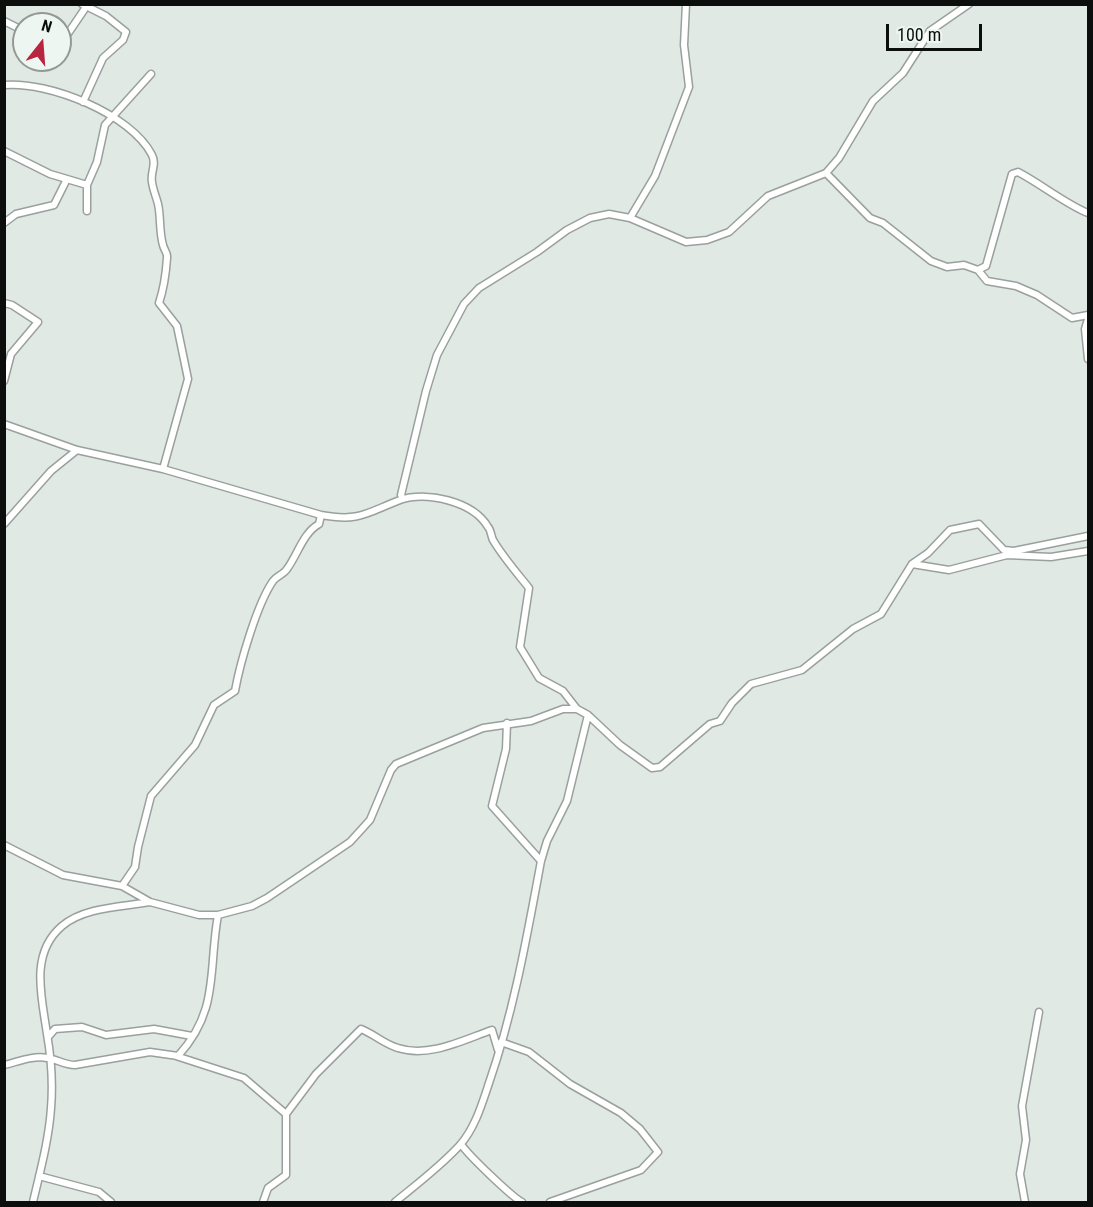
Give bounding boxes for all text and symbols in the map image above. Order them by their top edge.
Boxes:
north arrow [12,12,72,72]
scale bar [889,12,985,50]
text: N [39,16,54,37]
text: 100 m [897,24,941,45]

